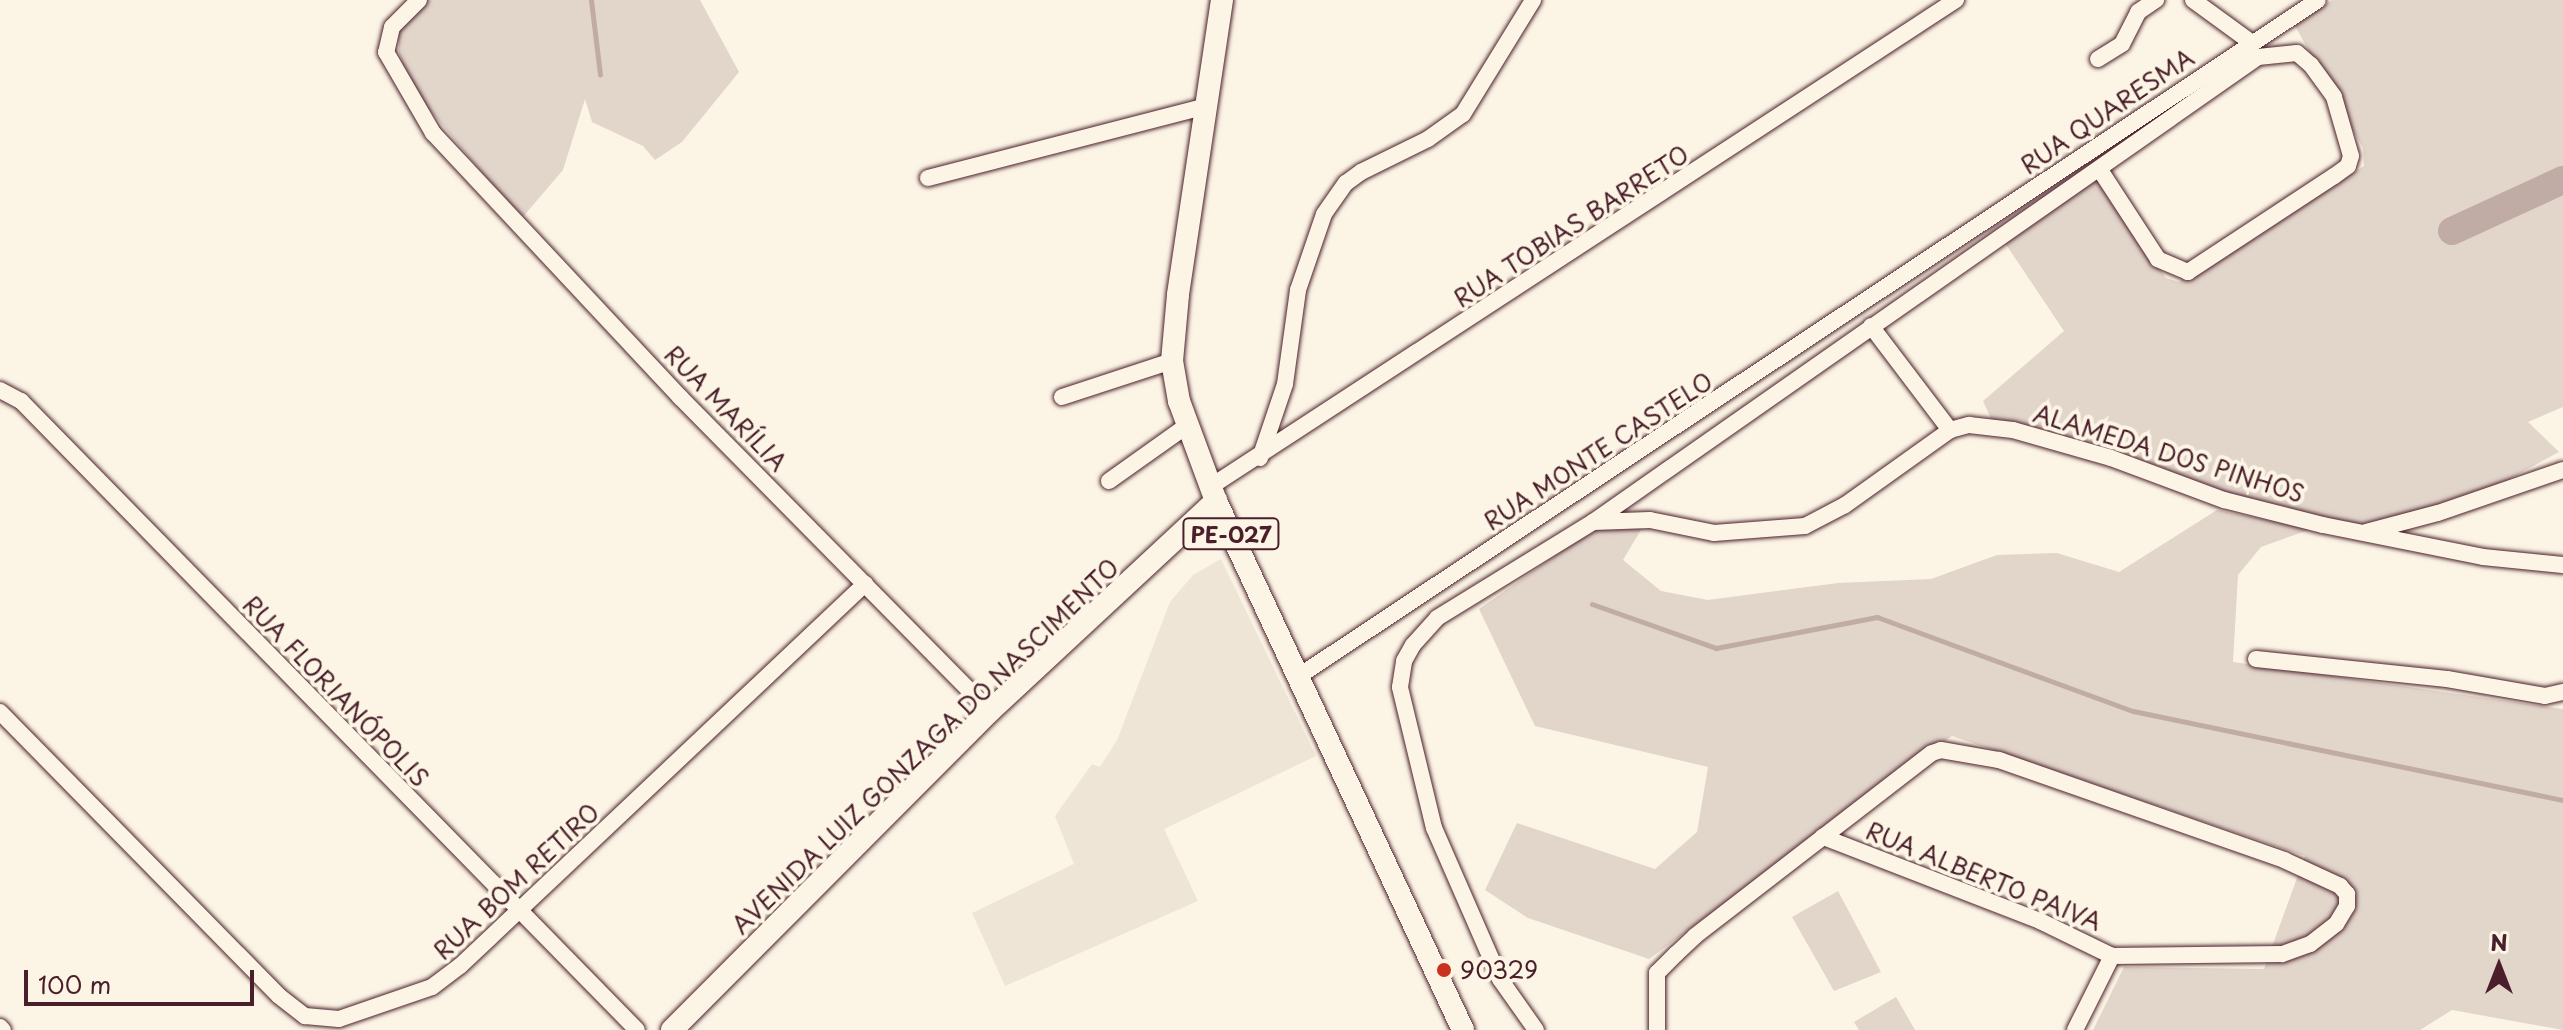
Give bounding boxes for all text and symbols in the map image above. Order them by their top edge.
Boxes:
street label: RUA QUARESMA [2015,42,2199,180]
street label: RUA TOBIAS BARRETO [1447,138,1695,314]
street label: RUA MARÍLIA [658,338,794,478]
street label: RUA MONTE CASTELO [1476,365,1720,537]
street label: ALAMEDA DOS PINHOS [2027,397,2311,509]
road number: PE-027 [1181,516,1281,552]
street label: AVENIDA LUIZ GONZAGA DO NASCIMENTO [723,550,1127,942]
street label: RUA FLORIANÓPOLIS [237,589,435,793]
street label: RUA BOM RETIRO [427,797,605,965]
street label: RUA ALBERTO PAIVA [1860,815,2108,937]
text: N [2490,925,2508,958]
north arrow [2459,926,2539,1006]
scale bar [28,954,258,1004]
place label: 90329 [1460,956,1538,984]
marker: 90329 [1435,961,1453,979]
text: 100 m [38,966,111,1002]

